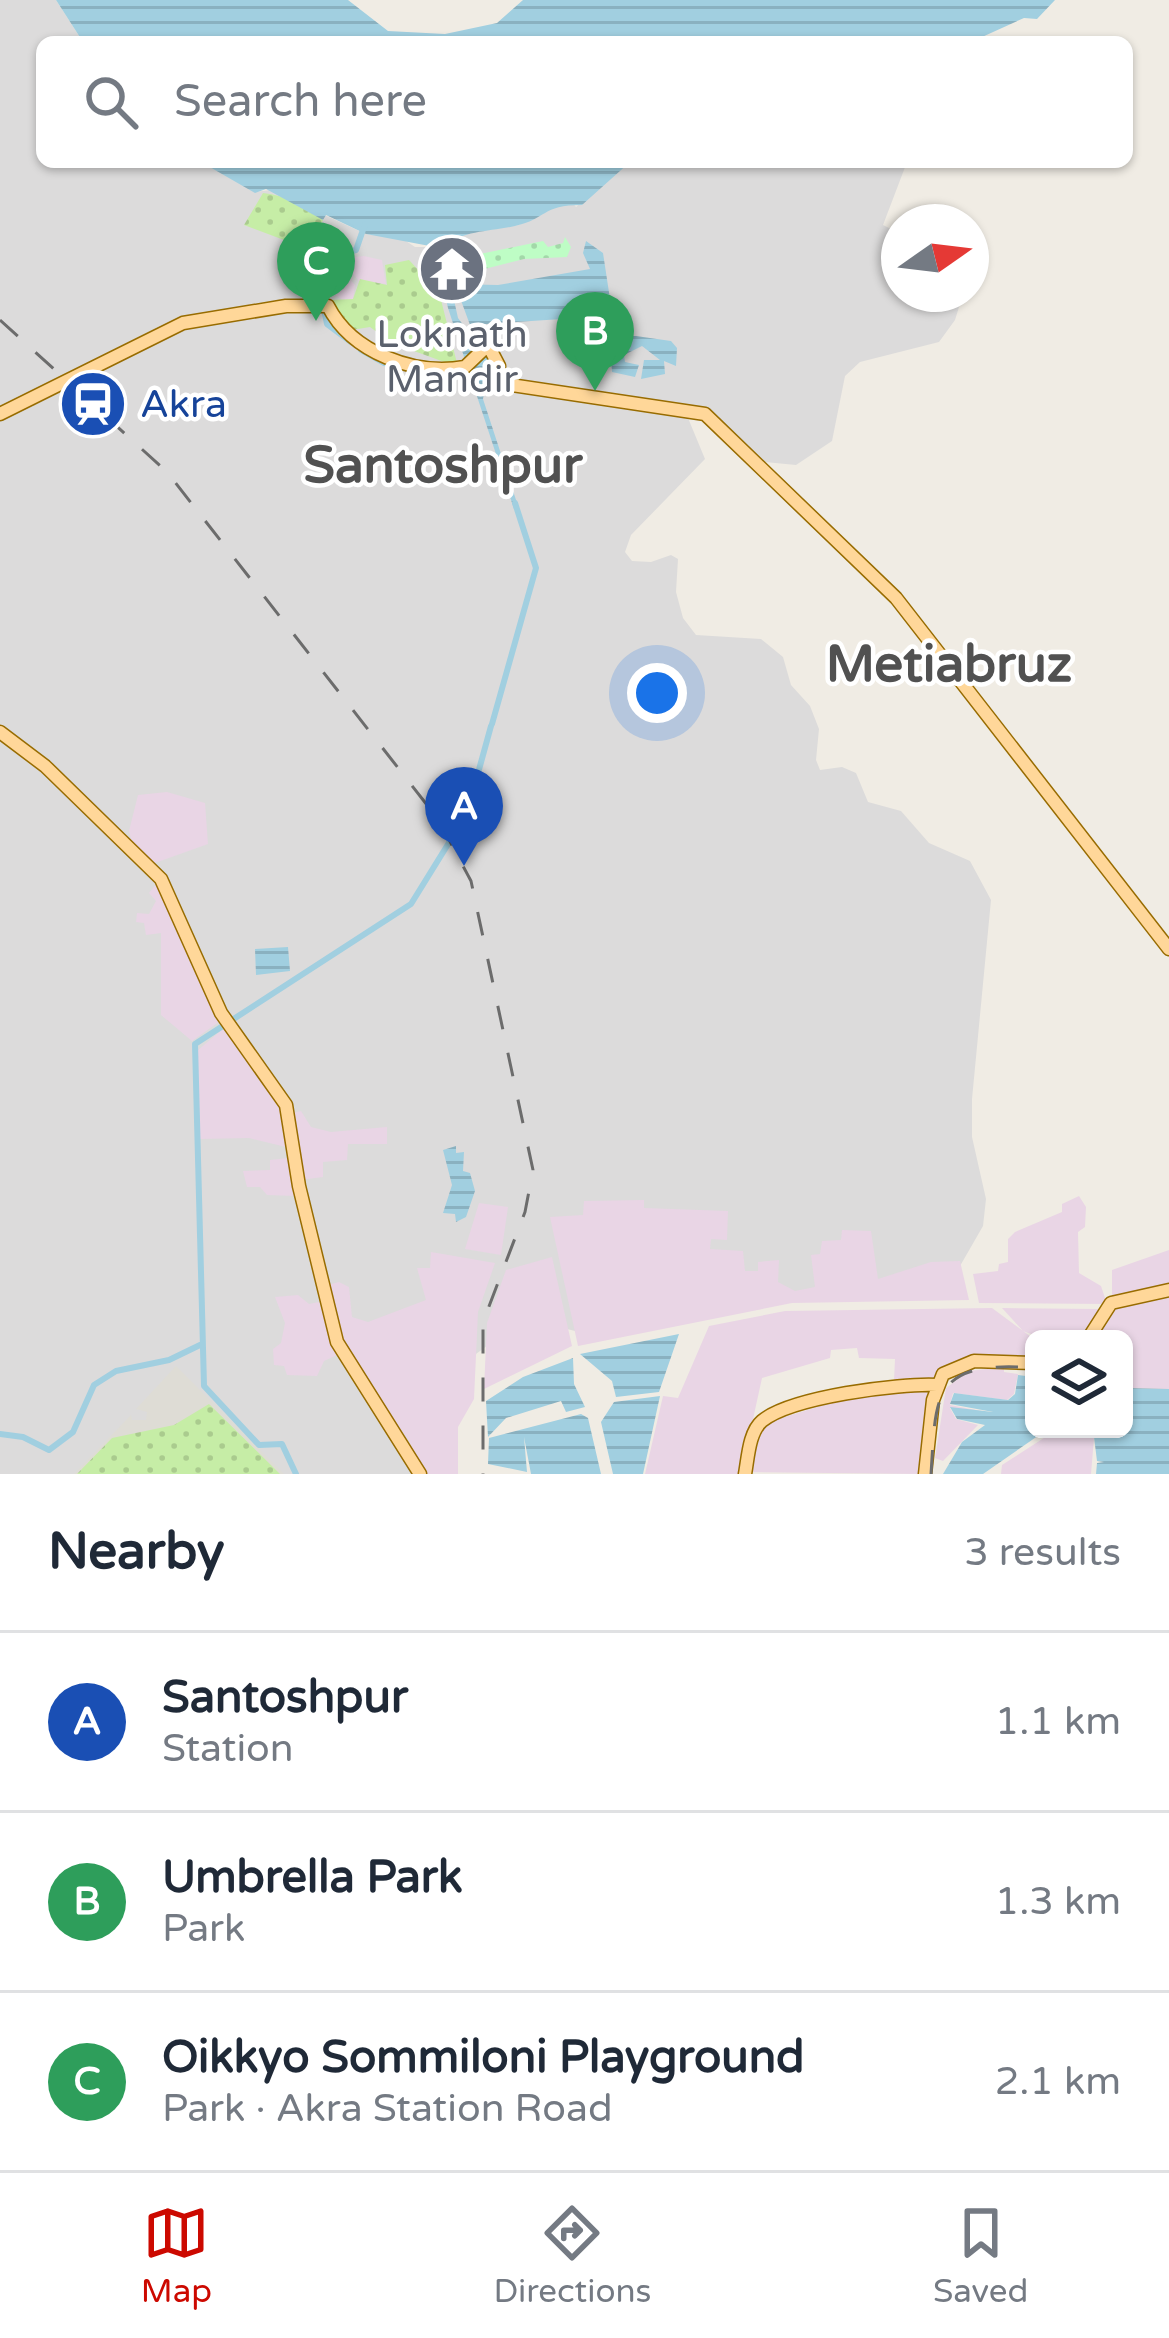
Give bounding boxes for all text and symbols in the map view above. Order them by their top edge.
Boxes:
search box [36,36,1133,168]
icon: search [78,69,144,135]
text: Search here [174,75,427,129]
north arrow [881,204,989,312]
pin: C [277,222,355,321]
temple icon: Loknath Mandir [417,234,487,304]
pin: B [556,292,634,391]
place label: Loknath Mandir [376,311,528,403]
station icon: Akra [58,369,128,439]
place label: Akra [140,381,227,428]
district label: Santoshpur [304,435,583,497]
district label: Metiabruz [826,634,1072,696]
your location [627,663,687,723]
pin: A [425,767,503,866]
map controls [1025,1330,1133,1438]
button: layers [1025,1330,1133,1438]
text: Nearby [48,1521,225,1583]
text: 3 results [964,1529,1121,1576]
text: Santoshpur [162,1671,408,1725]
text: A [72,1698,102,1745]
text: 1.1 km [995,1698,1121,1745]
text: Station [162,1725,294,1772]
text: Umbrella Park [162,1851,463,1905]
text: B [73,1878,101,1925]
text: 1.3 km [995,1878,1121,1925]
text: Park [162,1905,245,1952]
text: Oikkyo Sommiloni Playground [162,2031,804,2085]
text: C [73,2058,101,2105]
text: 2.1 km [995,2058,1121,2105]
text: Park · Akra Station Road [162,2085,613,2132]
tab: Map [141,2200,212,2311]
tab: Directions [494,2200,651,2311]
tab: Saved [933,2200,1028,2311]

